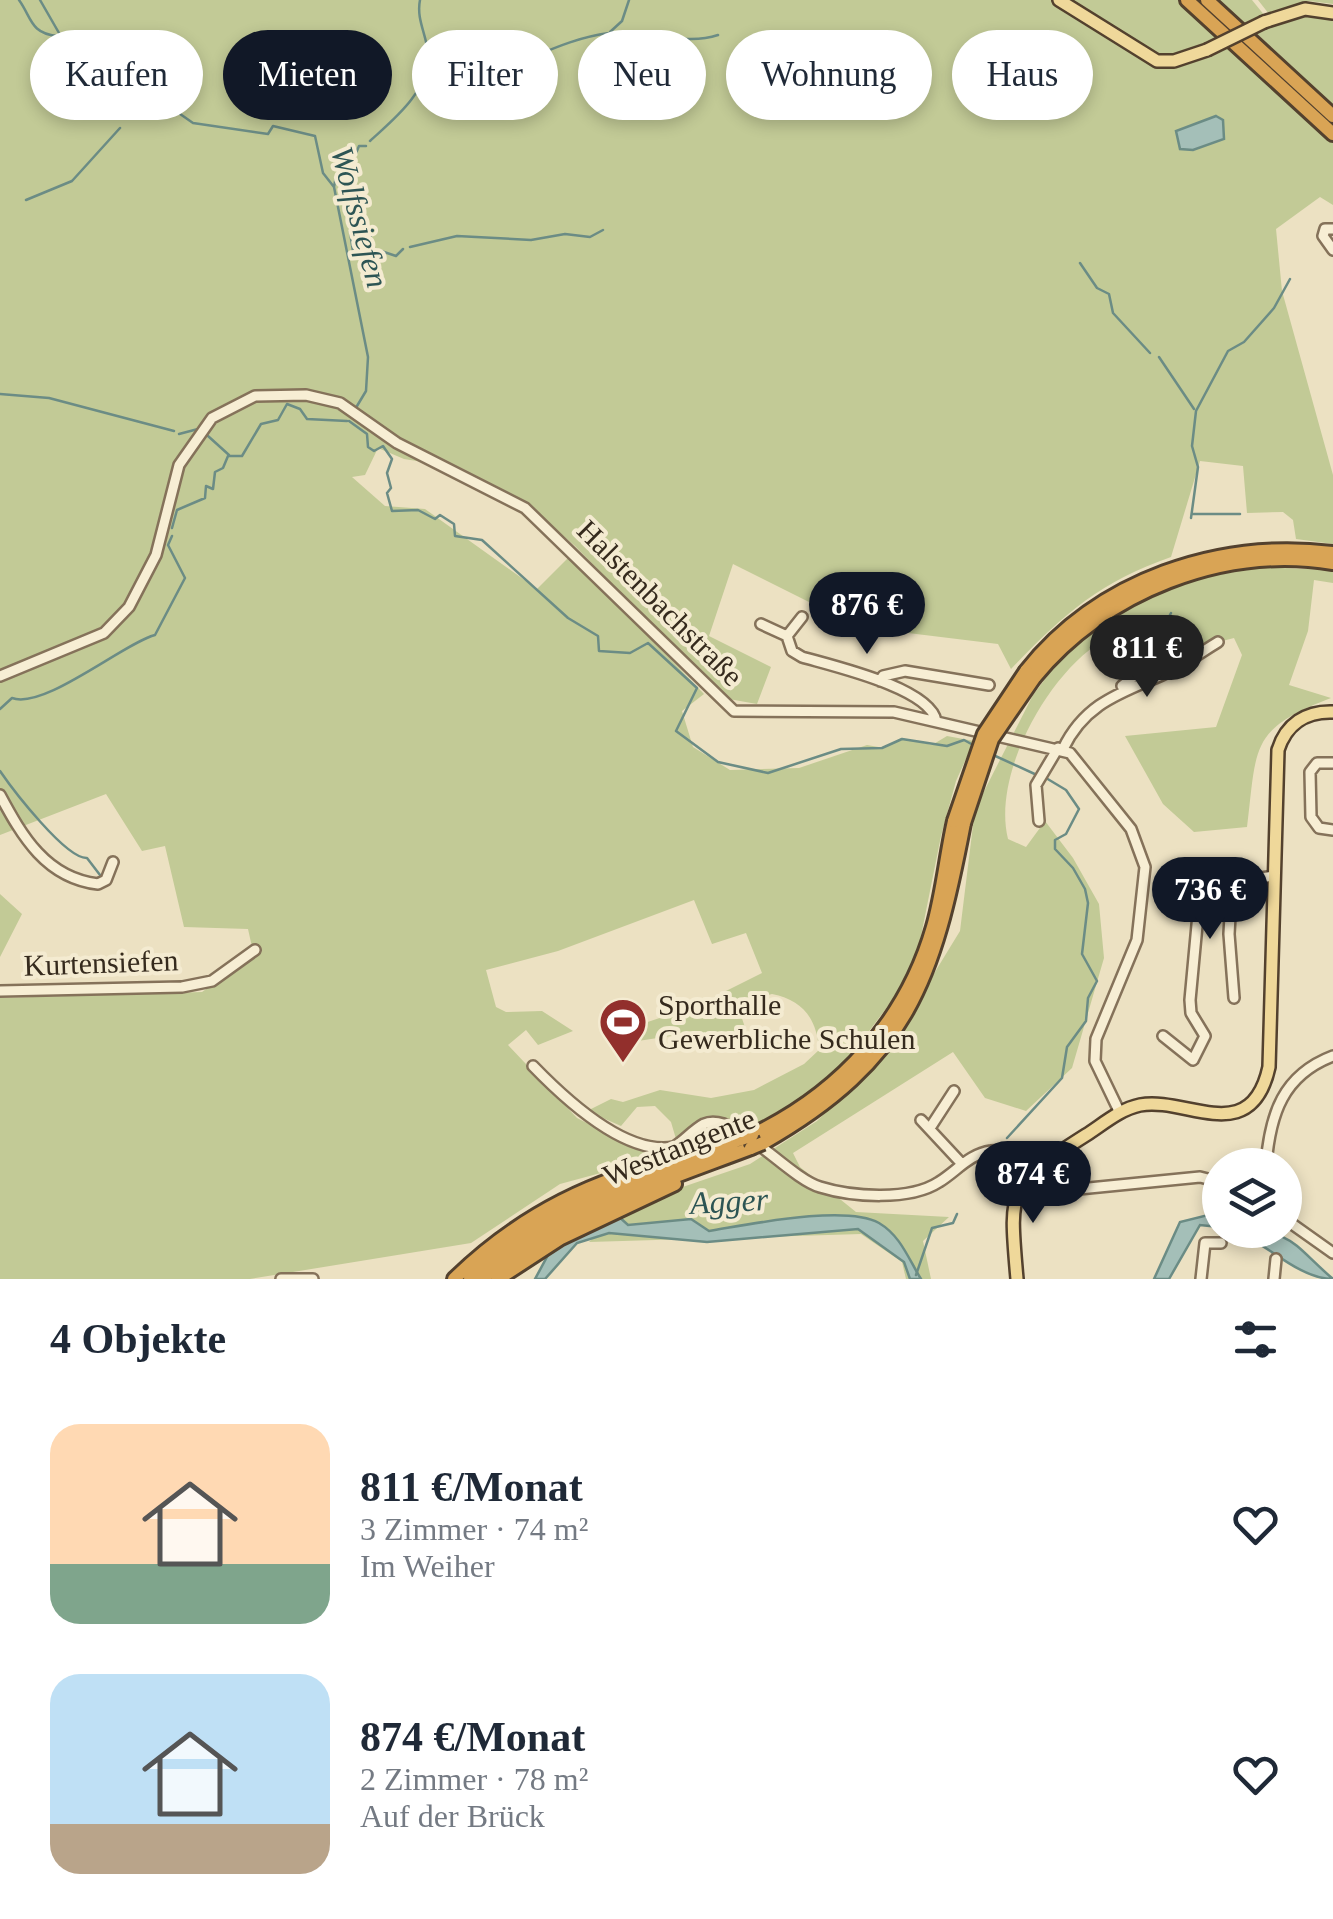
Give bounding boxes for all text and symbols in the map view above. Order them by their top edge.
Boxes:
chip: Kaufen [30,30,203,120]
chip: Mieten [223,30,392,120]
chip: Filter [412,30,558,120]
chip: Neu [578,30,706,120]
chip: Wohnung [726,30,932,120]
chip: Haus [952,30,1093,120]
water label: Wolfssiefen [324,143,396,291]
street label: Halstenbachstraße [571,513,750,692]
pin: 876 € [797,572,937,657]
text: 876 € [831,586,903,622]
pin: 811 € [1077,615,1217,700]
text: 811 € [1112,629,1182,665]
pin: 736 € [1140,857,1280,942]
text: 736 € [1174,871,1246,907]
street label: Kurtensiefen [23,943,179,982]
place label: Sporthalle Gewerbliche Schulen [658,988,915,1055]
sports icon: Sporthalle Gewerbliche Schulen [597,996,649,1064]
street label: Westtangente [598,1101,760,1192]
pin: 874 € [963,1141,1103,1226]
map controls [1202,1148,1302,1248]
button: layers [1202,1148,1302,1248]
text: 874 € [997,1155,1069,1191]
water label: Agger [687,1181,770,1221]
icon: filters [1228,1312,1283,1367]
text: 4 Objekte [50,1316,226,1362]
icon: home [130,1464,250,1584]
text: 811 €/Monat [360,1464,583,1510]
icon: heart [1228,1497,1283,1552]
text: 3 Zimmer · 74 m² [360,1511,588,1547]
text: Im Weiher [360,1548,495,1584]
icon: home [130,1714,250,1834]
text: 874 €/Monat [360,1714,585,1760]
icon: heart [1228,1747,1283,1802]
text: 2 Zimmer · 78 m² [360,1761,588,1797]
text: Auf der Brück [360,1798,545,1834]

